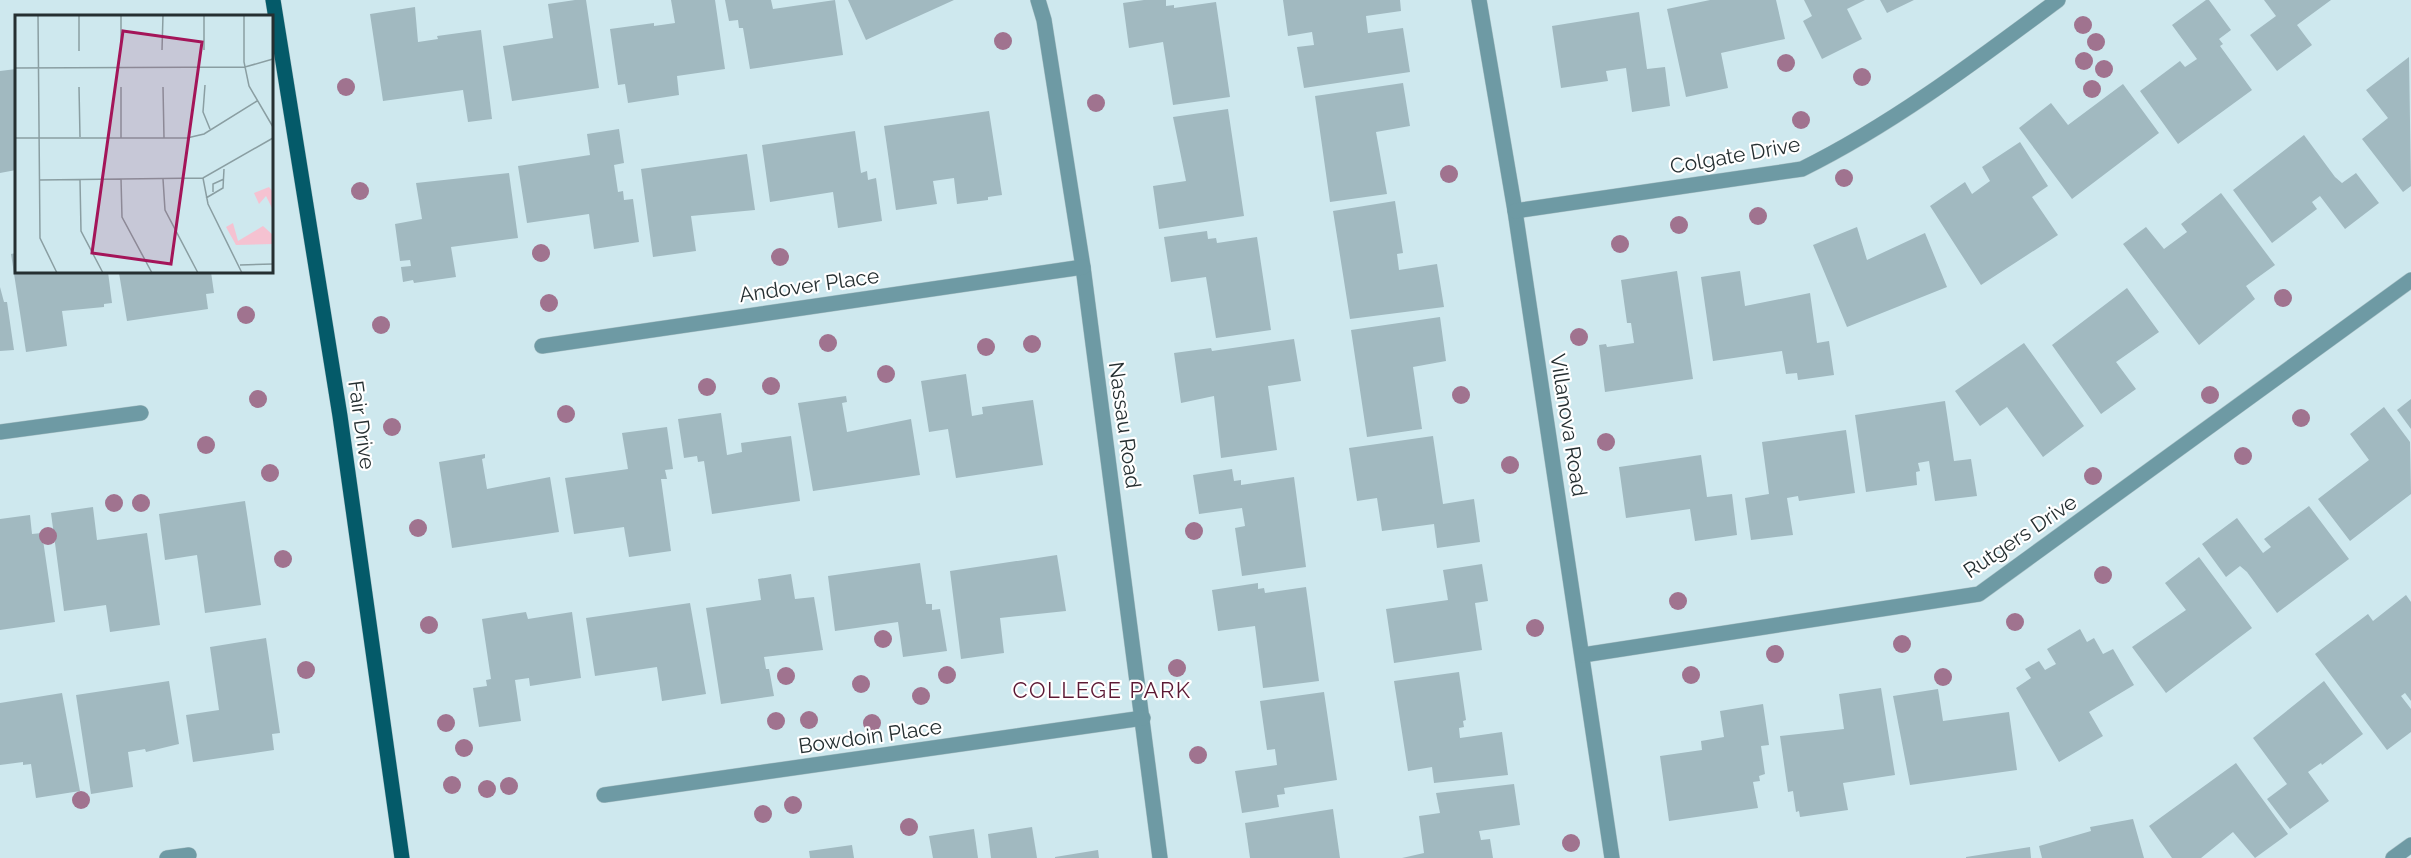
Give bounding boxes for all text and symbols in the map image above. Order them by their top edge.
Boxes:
inset map [15,15,273,273]
street label: Colgate Drive [1668,131,1802,179]
street label: Andover Place [737,263,881,307]
street label: Villanova Road [1545,352,1593,498]
street label: Nassau Road [1104,360,1146,490]
street label: Fair Drive [343,379,381,471]
street label: Rutgers Drive [1959,489,2081,583]
district label: COLLEGE PARK [1013,677,1191,703]
street label: Bowdoin Place [797,714,943,758]

